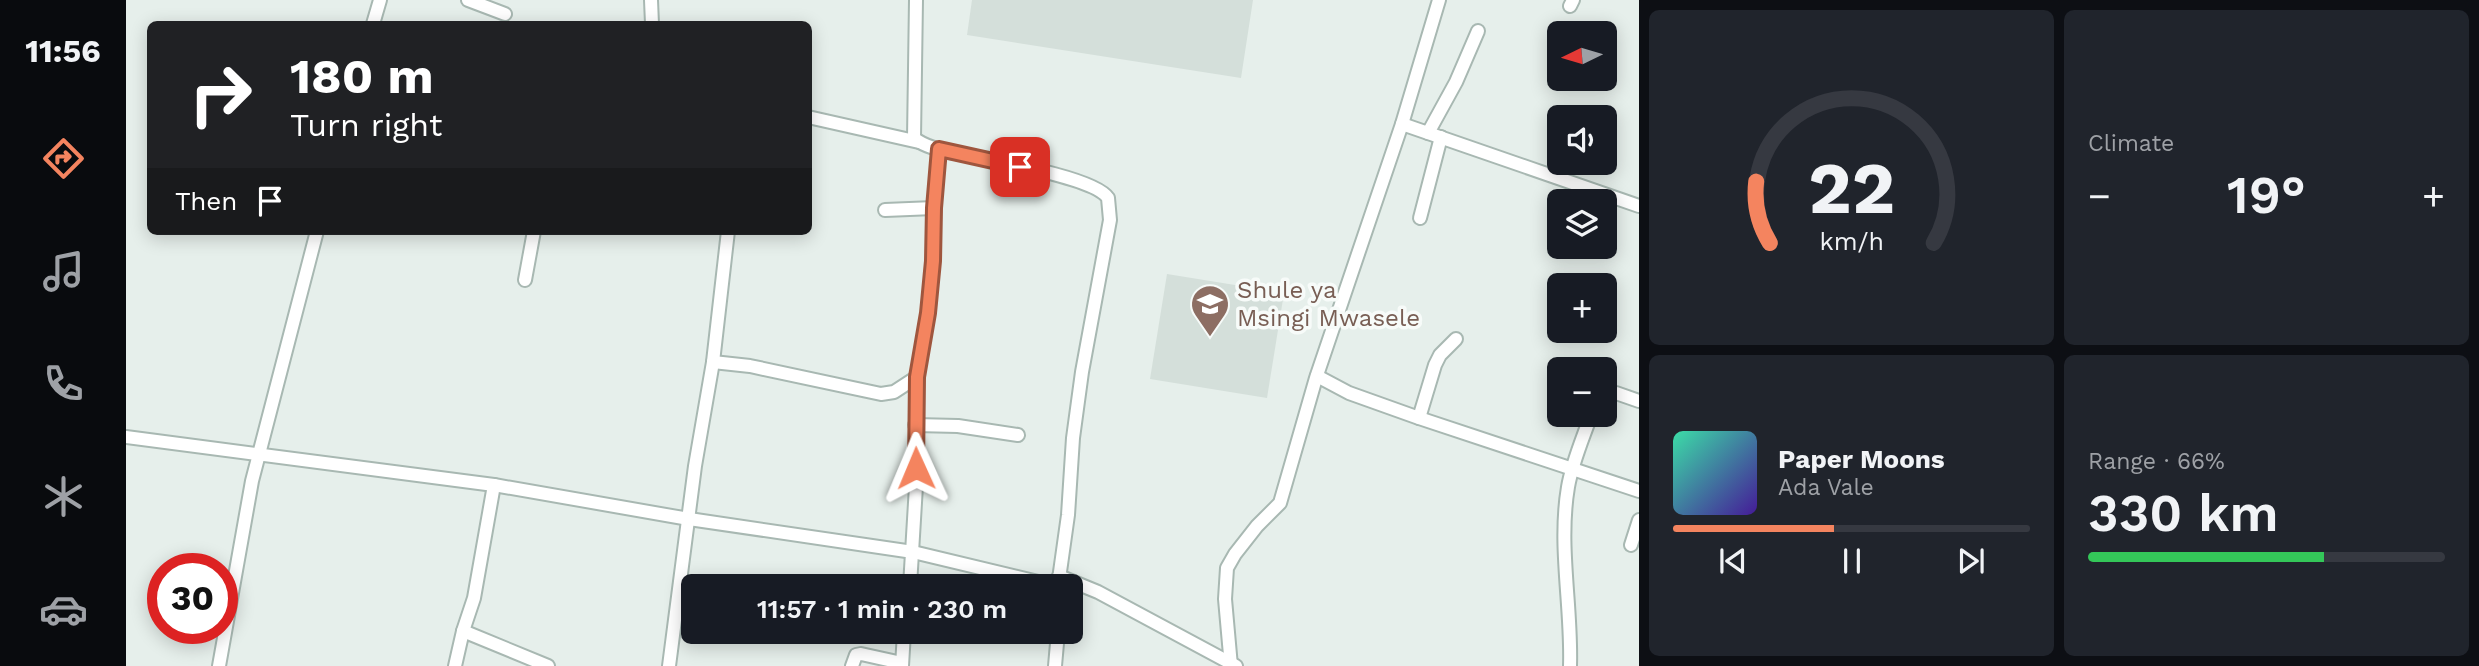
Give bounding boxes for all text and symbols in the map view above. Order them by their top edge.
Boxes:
north arrow [1547,21,1617,91]
map controls [1547,21,1617,427]
text: 11:56 [25,32,101,70]
text: 180 m [290,47,434,105]
icon: right [175,49,266,140]
button: sound [1547,105,1617,175]
text: Turn right [290,106,442,144]
text: Climate [2088,130,2174,157]
icon: directions [39,134,88,183]
pin [990,137,1050,197]
text: 22 [1808,146,1895,232]
icon: arrive [1001,148,1039,186]
text: 19° [2227,165,2306,226]
text: − [2088,174,2111,218]
text: + [2422,174,2445,218]
icon: arrive [251,182,289,220]
text: Then [175,186,237,216]
button: layers [1547,189,1617,259]
text: km/h [1819,227,1884,256]
icon: music [39,247,88,296]
button: + [1547,273,1617,343]
place label: Shule ya Msingi Mwasele [1237,276,1420,332]
school or university icon: Shule ya Msingi Mwasele [1189,283,1231,338]
button: − [1547,357,1617,427]
icon: phone [39,359,88,408]
position arrow [879,431,953,505]
text: Paper Moons [1778,444,1945,474]
text: Range · 66% [2088,448,2225,475]
icon: climate [39,472,88,521]
text: Ada Vale [1778,474,1874,501]
text: 330 km [2088,483,2279,544]
icon: previous [1714,542,1752,580]
icon: pause [1833,542,1871,580]
icon: next [1952,542,1990,580]
speed limit sign: 30 [147,553,238,644]
icon: car [39,585,88,634]
text: 11:57 · 1 min · 230 m [757,594,1007,624]

